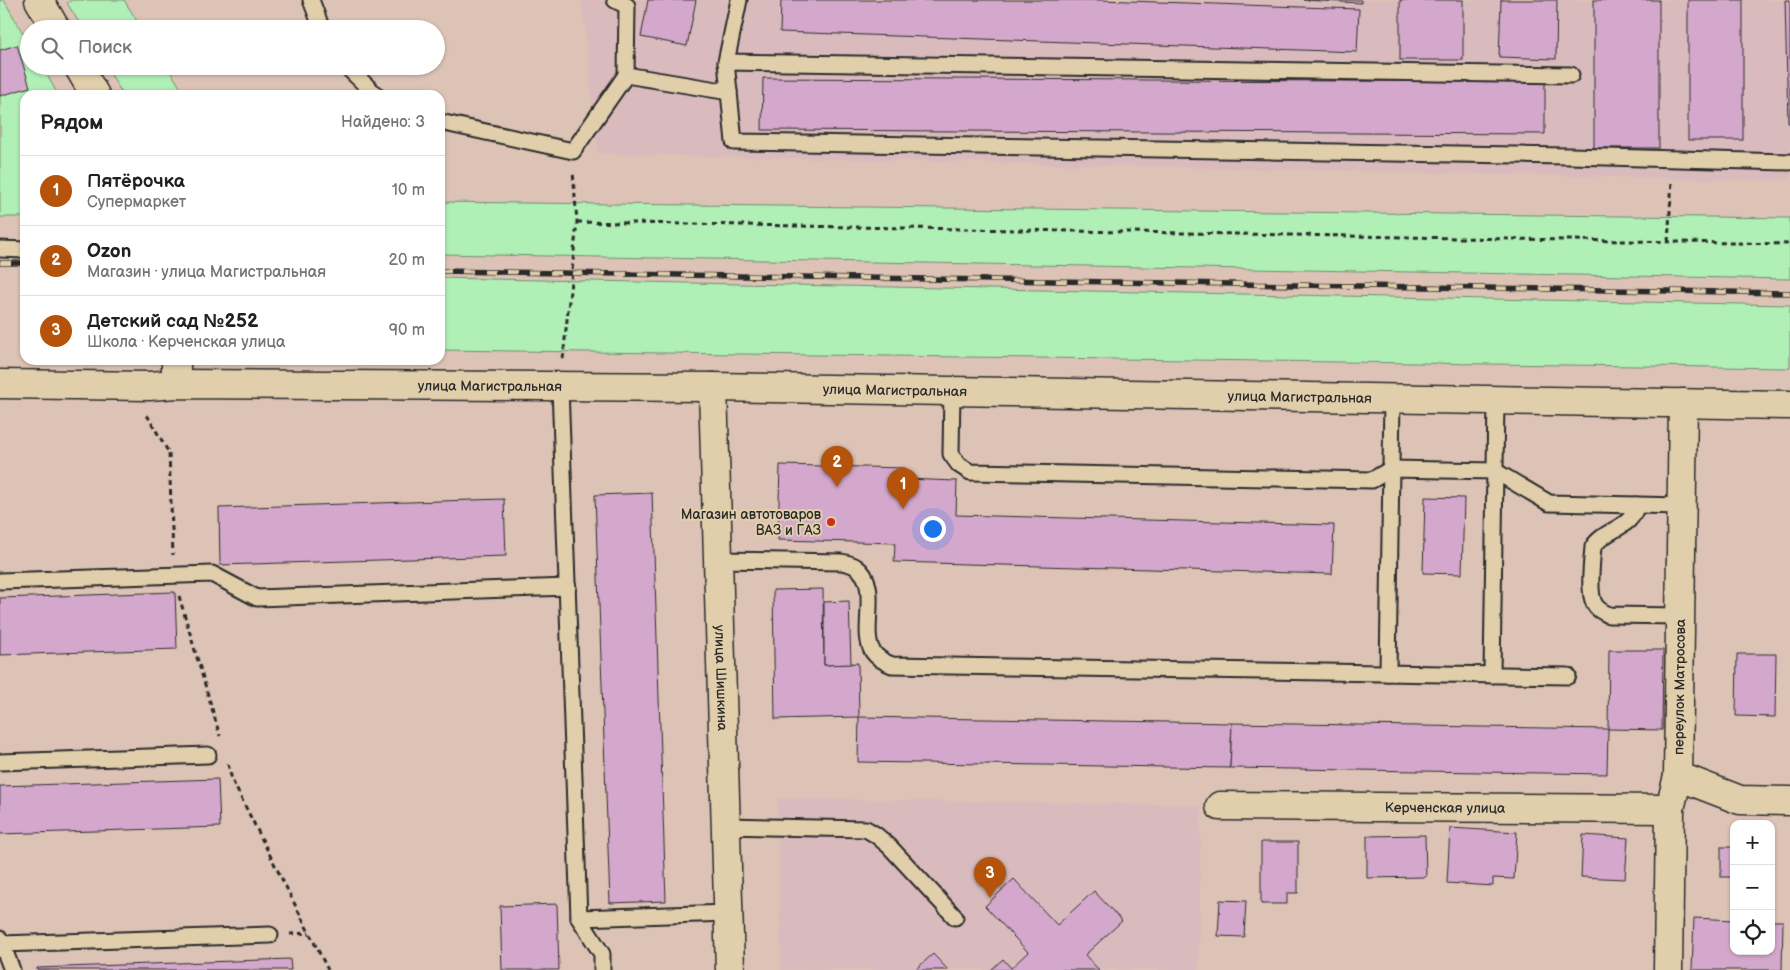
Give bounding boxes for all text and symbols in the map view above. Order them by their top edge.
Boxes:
search box [20,20,445,75]
icon: search [38,34,66,62]
text: Поиск [78,36,132,59]
text: Рядом [40,110,103,135]
text: Найдено: 3 [341,113,425,132]
text: Пятёрочка [87,170,185,193]
text: 1 [53,181,59,200]
text: 10 m [392,181,425,200]
text: Супермаркет [87,193,186,212]
text: Ozon [87,240,131,263]
text: 2 [51,251,61,270]
text: 20 m [389,251,425,270]
text: Магазин · улица Магистральная [87,263,326,282]
text: Детский сад №252 [87,310,258,333]
text: 3 [51,321,61,340]
text: 90 m [389,321,425,340]
text: Школа · Керченская улица [87,333,285,352]
street label: улица Магистральная [418,377,562,395]
street label: улица Магистральная [823,380,967,400]
street label: улица Магистральная [1228,387,1372,407]
pin: 2 [821,446,853,487]
pin: 1 [887,468,919,509]
place label: Магазин автотоваров ВАЗ и ГАЗ [681,506,822,539]
marker: Магазин автотоваров ВАЗ и ГАЗ [825,516,837,528]
your location [920,516,946,542]
street label: переулок Матросова [1670,618,1689,755]
street label: улица Шишкина [711,625,732,732]
street label: Керченская улица [1385,799,1506,816]
map controls [1730,820,1775,955]
button: + [1730,820,1775,865]
pin: 3 [974,857,1006,898]
button: − [1730,865,1775,910]
button: locate [1730,910,1775,955]

